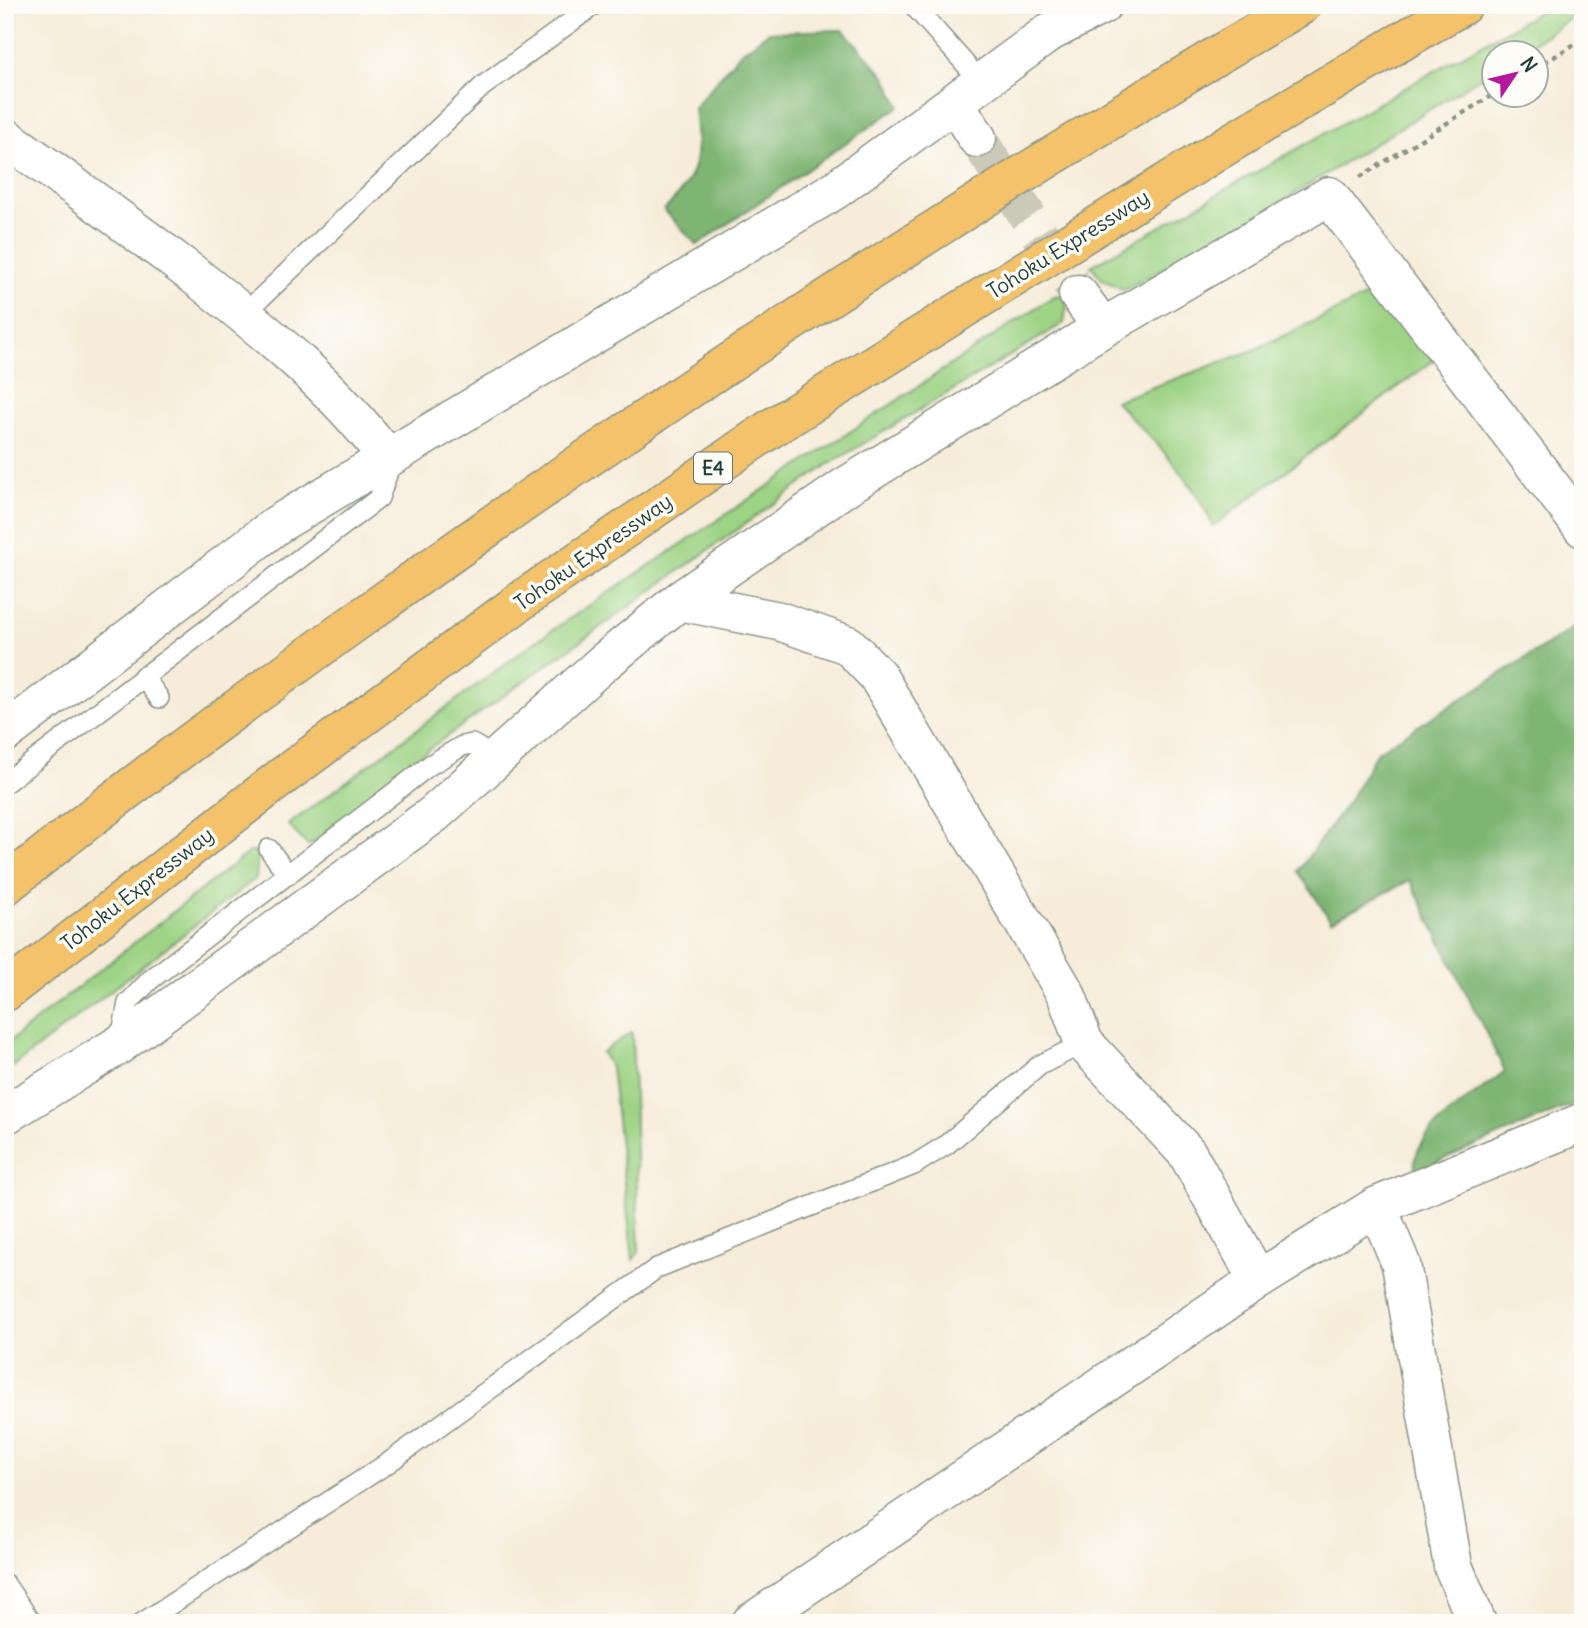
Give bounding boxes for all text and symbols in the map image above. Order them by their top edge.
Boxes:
north arrow [1480,38,1550,108]
text: N [1515,52,1543,77]
street label: Tohoku Expressway [982,183,1154,305]
road number: E4 [694,453,732,484]
street label: Tohoku Expressway [509,487,677,617]
street label: Tohoku Expressway [55,821,219,957]

